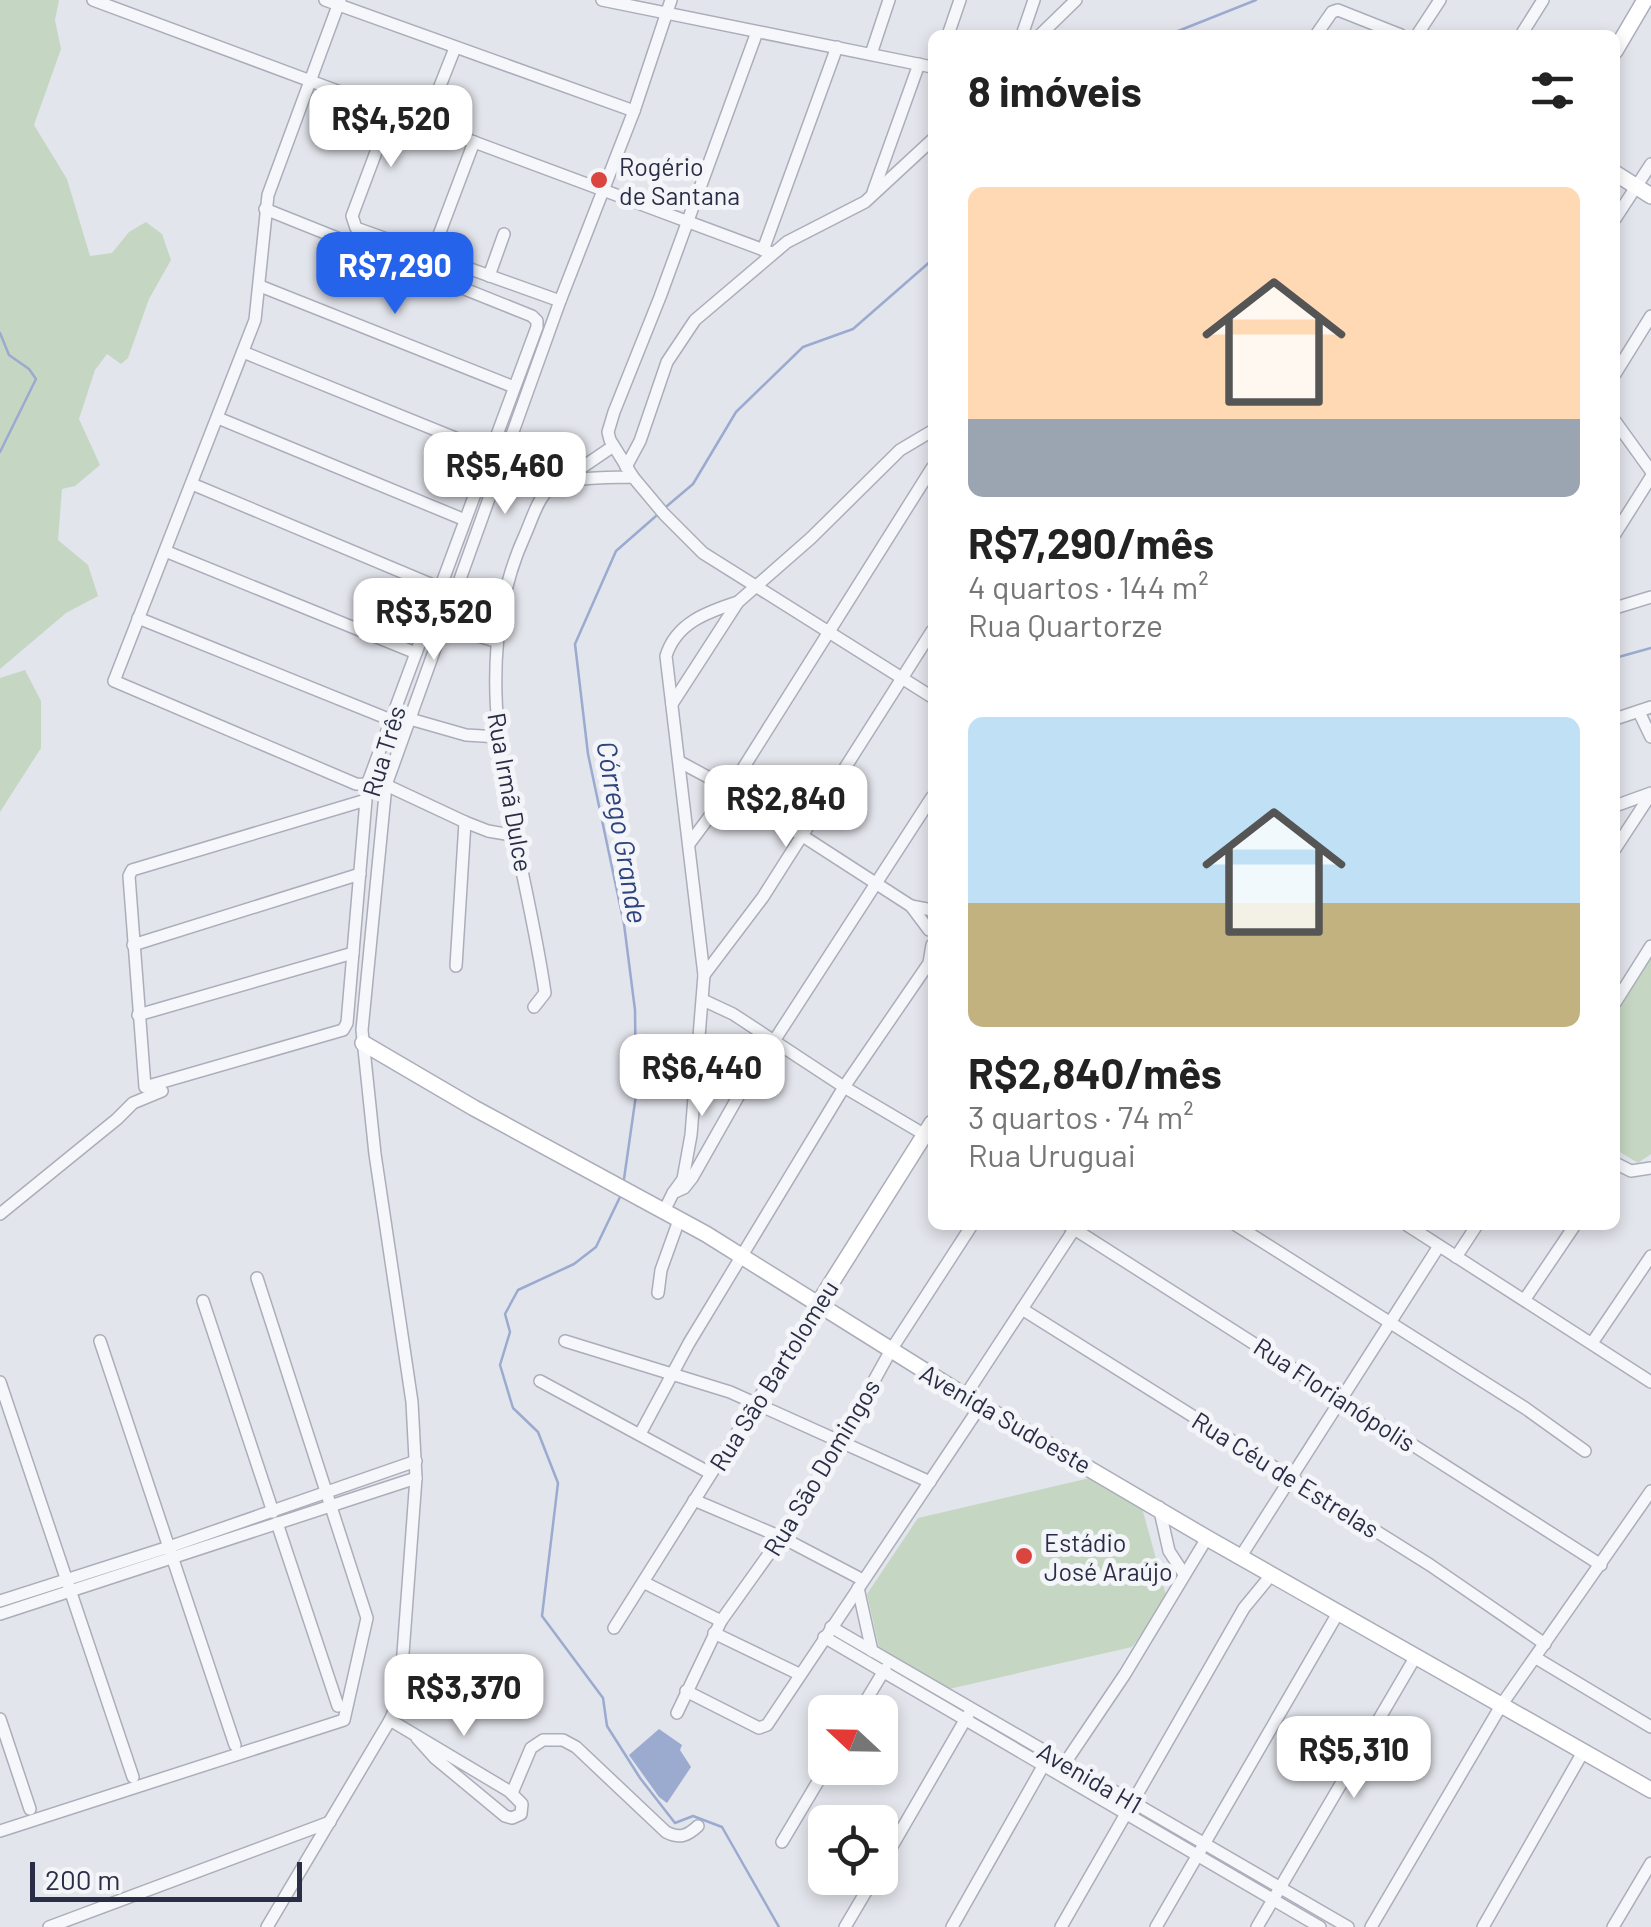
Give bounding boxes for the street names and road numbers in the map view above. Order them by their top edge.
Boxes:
street label: Rua Três [355,702,411,800]
street label: Rua Irmã Dulce [482,710,540,874]
street label: Rua São Bartolomeu [702,1274,844,1476]
street label: Rua Florianópolis [1249,1331,1421,1457]
street label: Avenida Sudoeste [915,1357,1097,1479]
street label: Rua São Domingos [756,1373,886,1561]
street label: Rua Céu de Estrelas [1187,1404,1385,1544]
street label: Avenida H1 [1032,1735,1148,1819]

